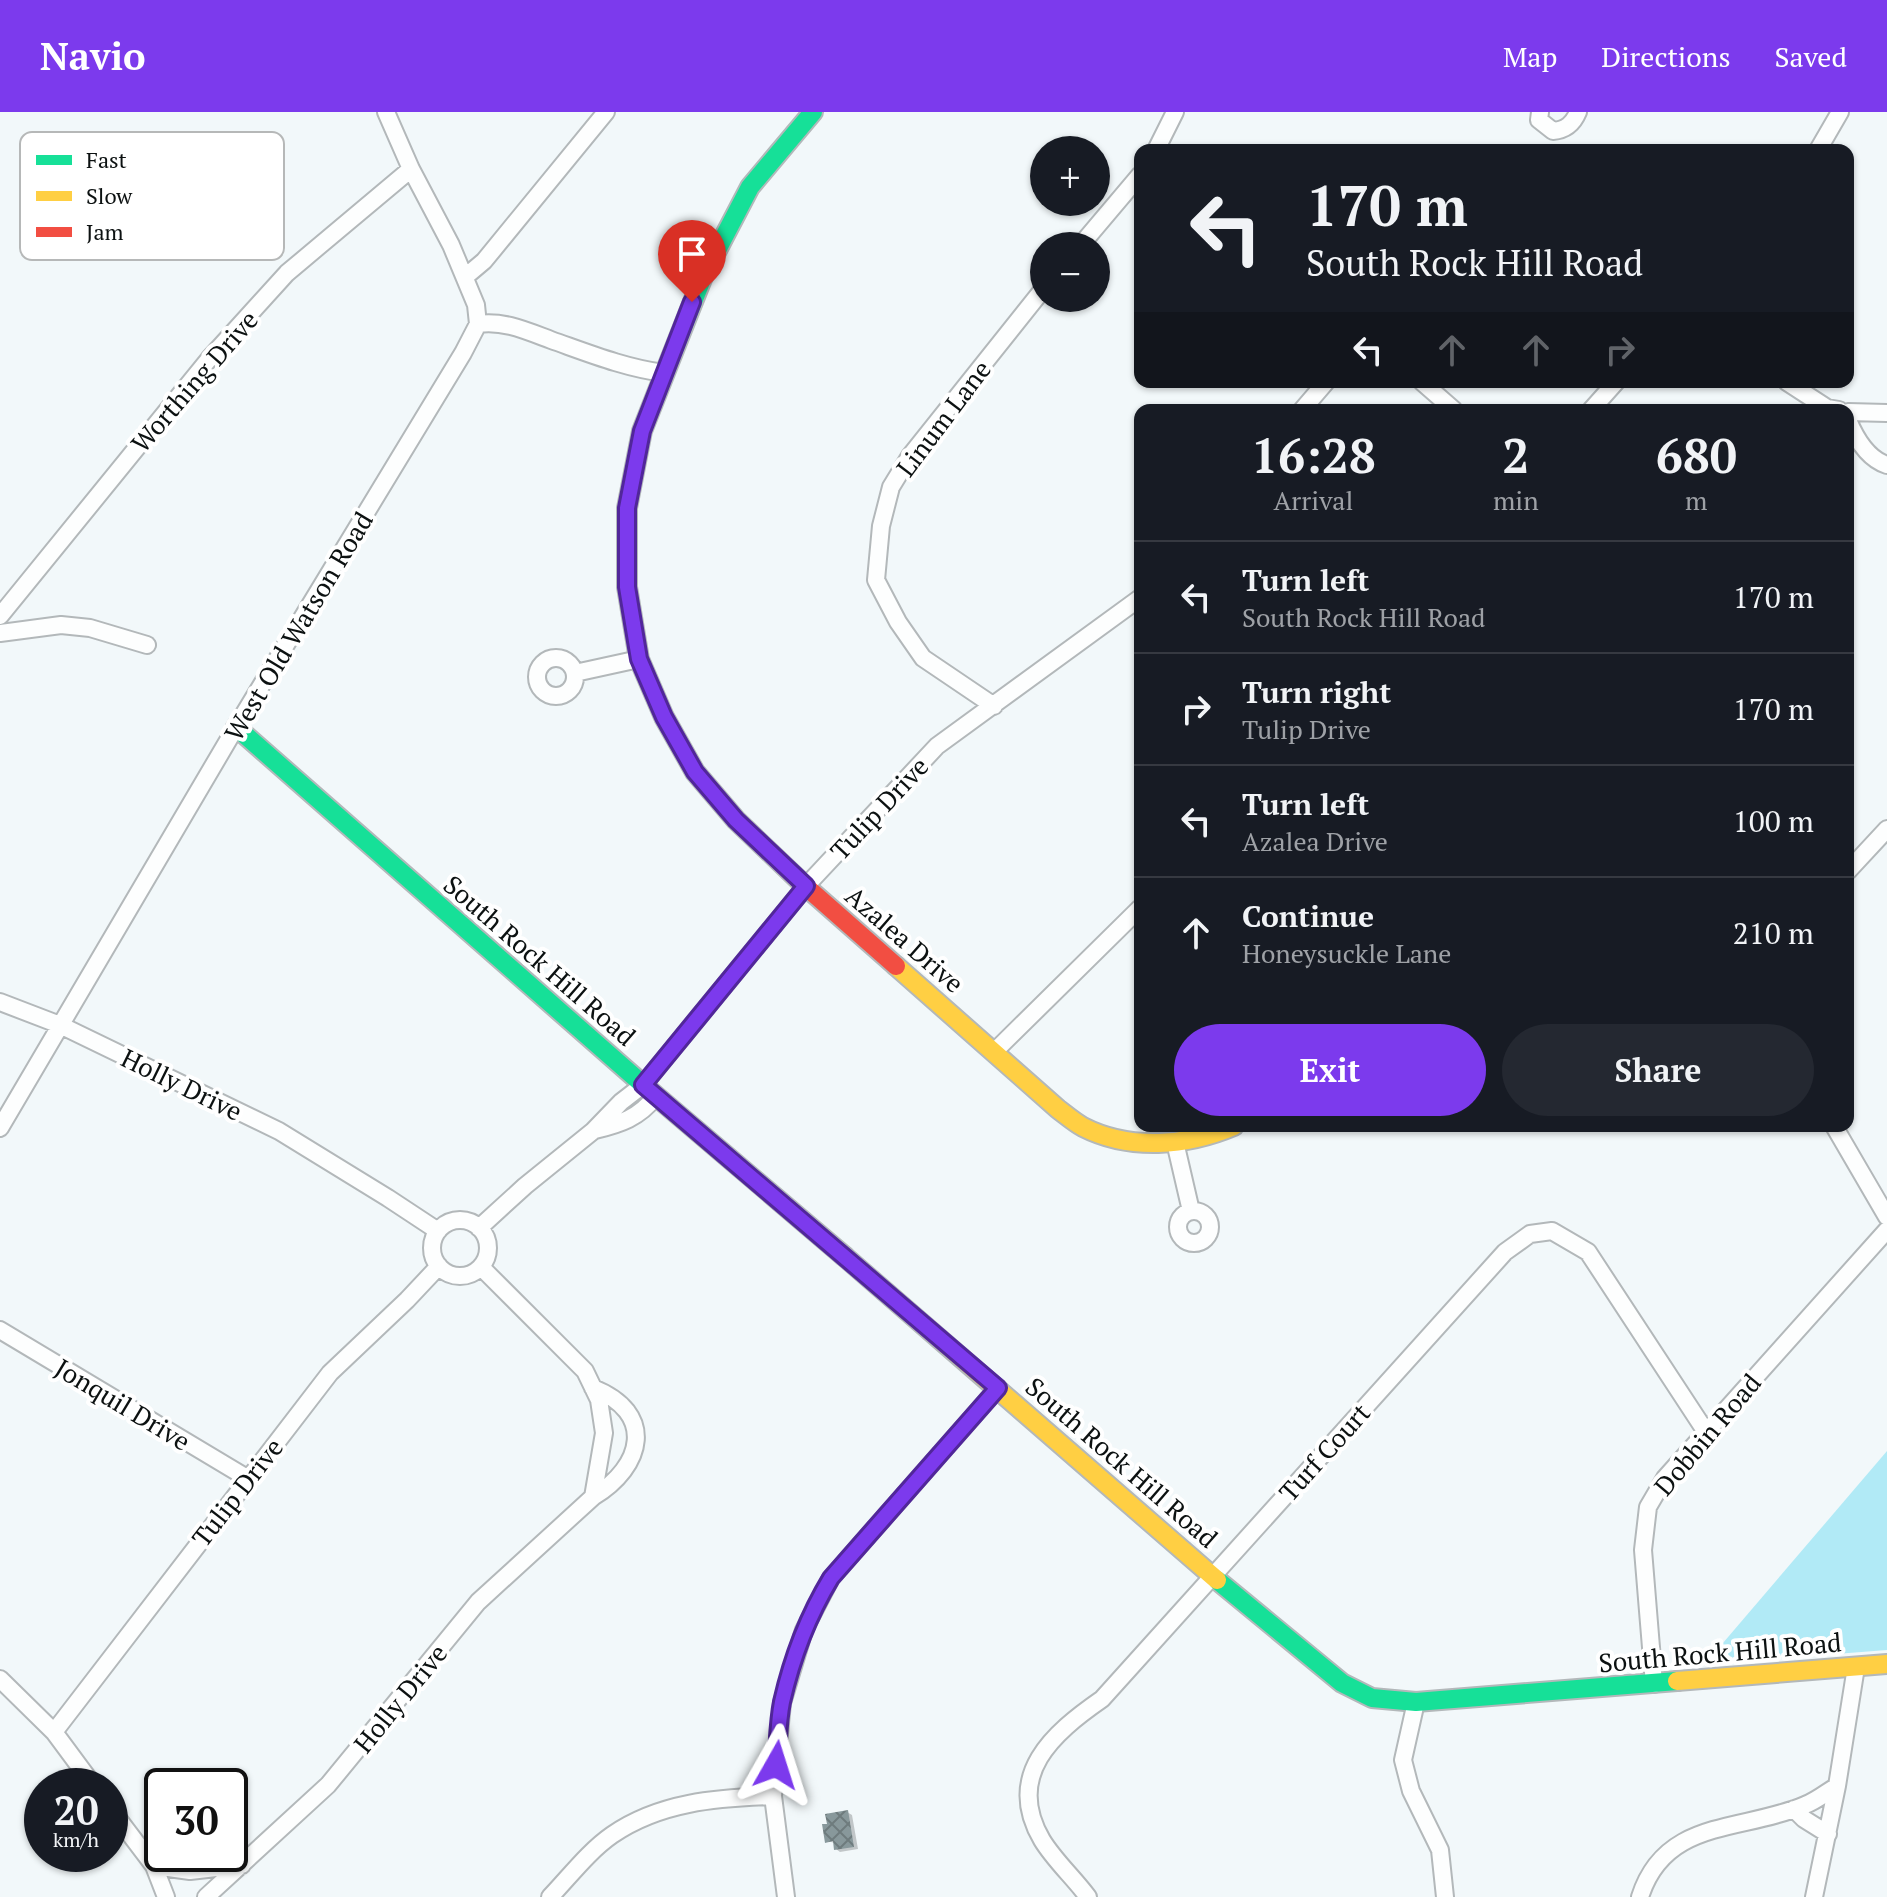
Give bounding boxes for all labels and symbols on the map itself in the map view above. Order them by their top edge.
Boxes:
legend [20,132,284,260]
text: Fast [86,145,127,174]
text: Slow [86,181,133,210]
text: Jam [86,217,124,246]
pin [658,220,726,302]
street label: Worthing Drive [123,303,265,459]
street label: Linum Lane [888,353,998,483]
street label: West Old Watson Road [216,505,380,747]
street label: Tulip Drive [823,749,935,867]
street label: South Rock Hill Road [437,867,643,1053]
street label: Azalea Drive [839,878,971,1000]
street label: Holly Drive [116,1040,248,1128]
street label: Jonquil Drive [49,1350,197,1458]
street label: Dobbin Road [1646,1366,1768,1502]
street label: South Rock Hill Road [1019,1369,1225,1555]
street label: Turf Court [1271,1396,1377,1508]
street label: Tulip Drive [184,1431,290,1553]
street label: South Rock Hill Road [1597,1624,1843,1680]
street label: Holly Drive [346,1637,454,1759]
position arrow [734,1723,818,1807]
speed limit sign: 30 [144,1768,248,1872]

